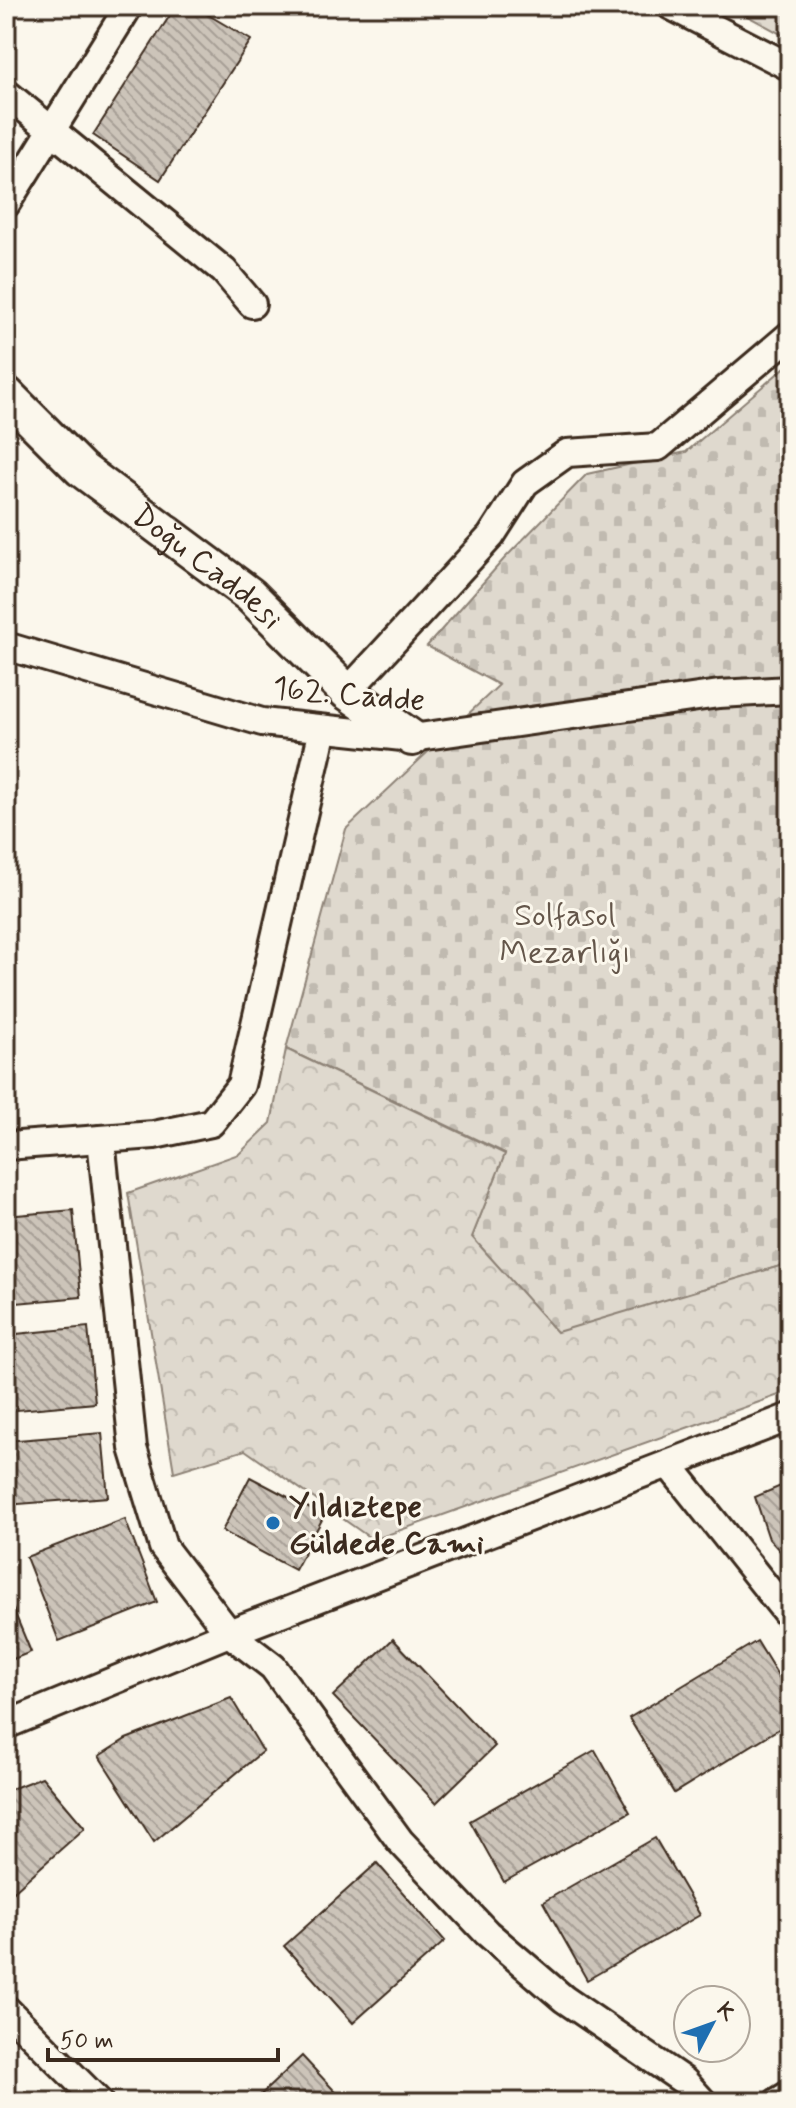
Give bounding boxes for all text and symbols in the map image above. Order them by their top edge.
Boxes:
street label: Doğu Caddesi [123,495,292,639]
street label: 162. Cadde [271,667,427,723]
park label: Solfasol Mezarlığı [499,895,631,974]
place label: Yıldıztepe Güldede Cami [289,1486,484,1565]
marker: Yıldıztepe Güldede Cami [264,1514,282,1532]
north arrow [672,1984,752,2064]
text: K [710,1997,742,2028]
scale bar [48,2012,278,2062]
text: 50 m [60,2026,114,2057]

